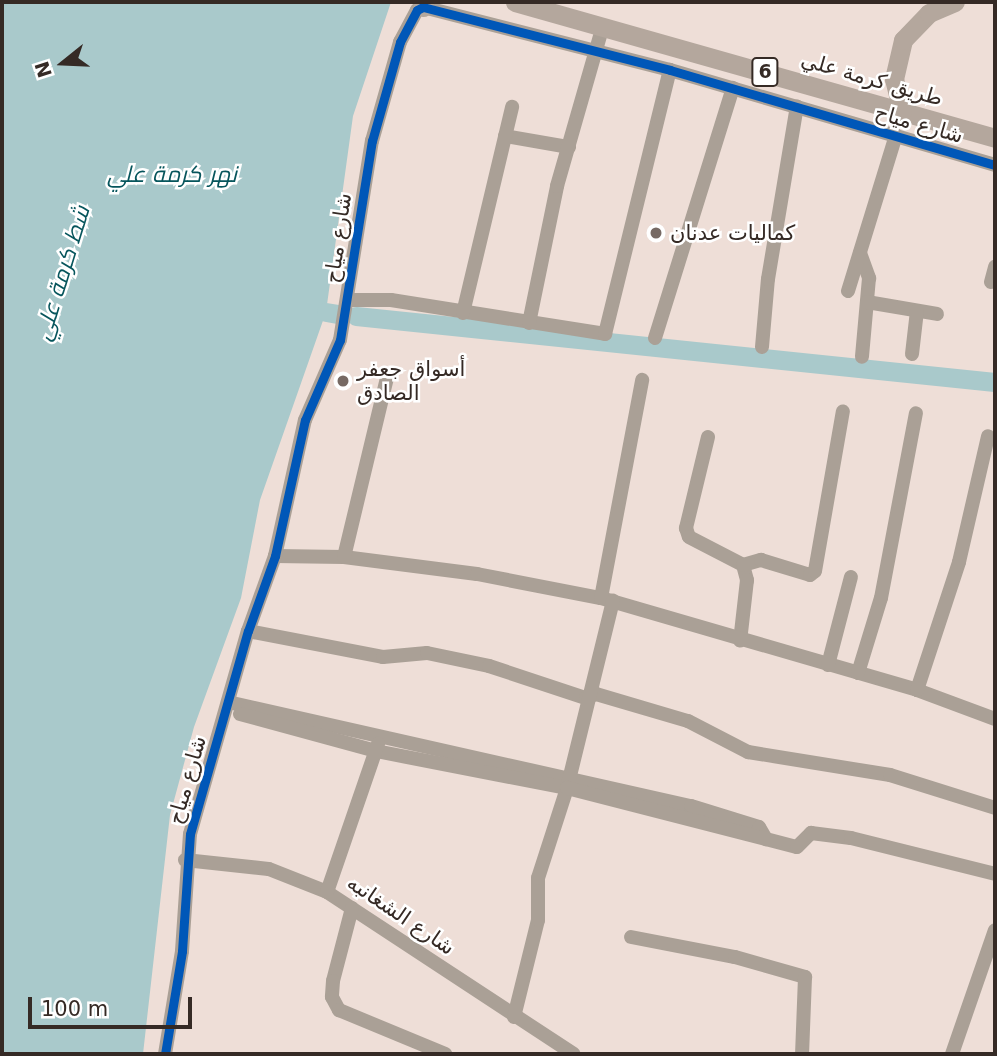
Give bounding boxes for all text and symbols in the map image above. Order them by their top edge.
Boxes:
north arrow [28,28,98,98]
street label: طريق كرمة علي [798,47,946,111]
road number: 6 [751,57,779,88]
text: N [30,59,56,80]
street label: شارع مياح [872,99,966,149]
water label: نهر كرمة علي [107,160,237,188]
street label: شارع مياح [319,191,357,285]
water label: شط كرمة علي [28,202,96,344]
place label: كماليات عدنان [670,220,795,246]
marker: كماليات عدنان [648,225,664,241]
place label: أسواق جعفر الصادق [357,356,465,406]
marker: أسواق جعفر الصادق [335,373,351,389]
street label: شارع مياح [162,733,212,827]
street label: شارع الشغانبه [342,870,460,960]
scale bar [32,982,196,1026]
text: 100 m [41,997,108,1021]

